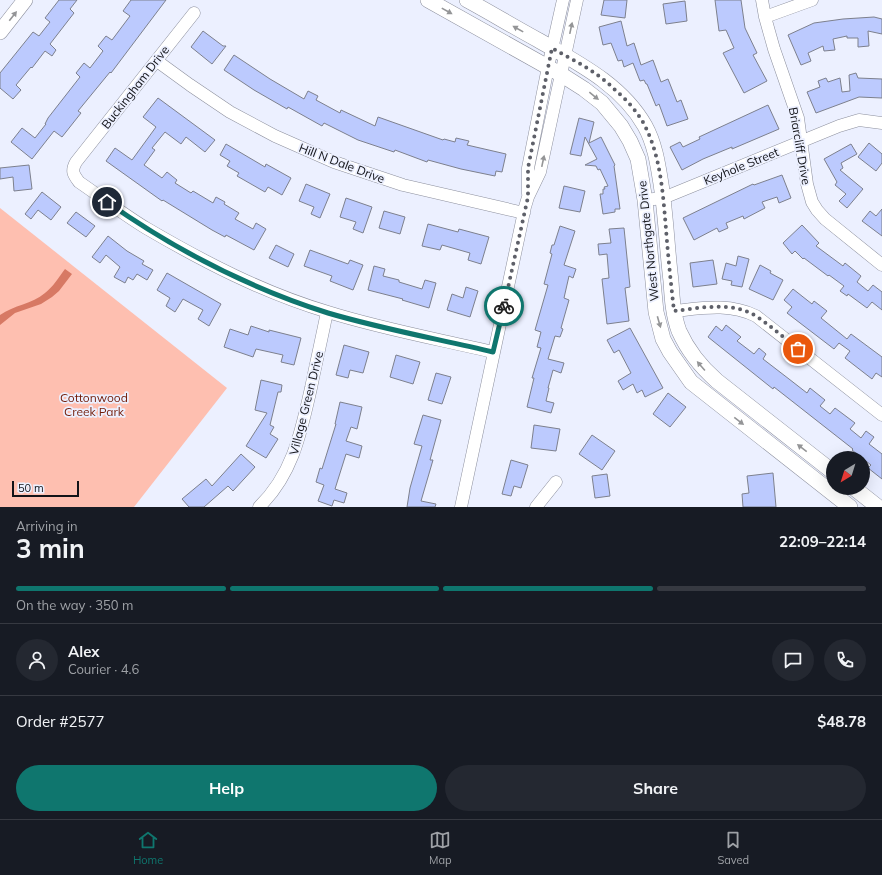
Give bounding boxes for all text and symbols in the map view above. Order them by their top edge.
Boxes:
one-way arrow [441,7,453,14]
one-way arrow [8,10,17,21]
one-way arrow [569,22,575,34]
one-way arrow [512,25,524,32]
street label: Buckingham Drive [98,43,172,131]
one-way arrow [589,92,599,101]
street label: Briarcliff Drive [786,106,814,186]
street label: Hill N Dale Drive [297,140,387,186]
street label: Keyhole Street [701,144,781,188]
one-way arrow [540,155,546,167]
street label: West Northgate Drive [634,180,662,302]
pin [90,185,124,219]
icon: home [96,191,118,213]
courier [484,286,524,326]
icon: bike [493,295,515,317]
one-way arrow [656,317,662,329]
pin [781,332,815,366]
icon: bag [787,338,809,360]
street label: Village Green Drive [286,350,326,456]
one-way arrow [697,361,706,371]
park label: Cottonwood Creek Park [60,390,128,419]
one-way arrow [734,416,745,425]
one-way arrow [797,444,808,452]
north arrow [826,451,870,495]
map controls [826,451,870,495]
scale bar [12,479,79,498]
text: 50 m [18,481,44,495]
text: Arriving in [16,518,78,534]
text: 3 min [16,532,85,565]
text: 22:09–22:14 [779,532,866,551]
text: On the way · 350 m [16,597,133,613]
button: person [16,639,58,681]
button: chat [772,639,814,681]
button: phone [824,639,866,681]
text: Alex [68,642,100,661]
text: Courier · 4.6 [68,661,139,677]
text: Order #2577 [16,712,104,731]
text: $48.78 [817,712,866,731]
button: Help [16,765,437,811]
button: Share [445,765,866,811]
tab: Home [133,829,163,867]
tab: Map [429,829,452,867]
tab: Saved [717,829,749,867]

